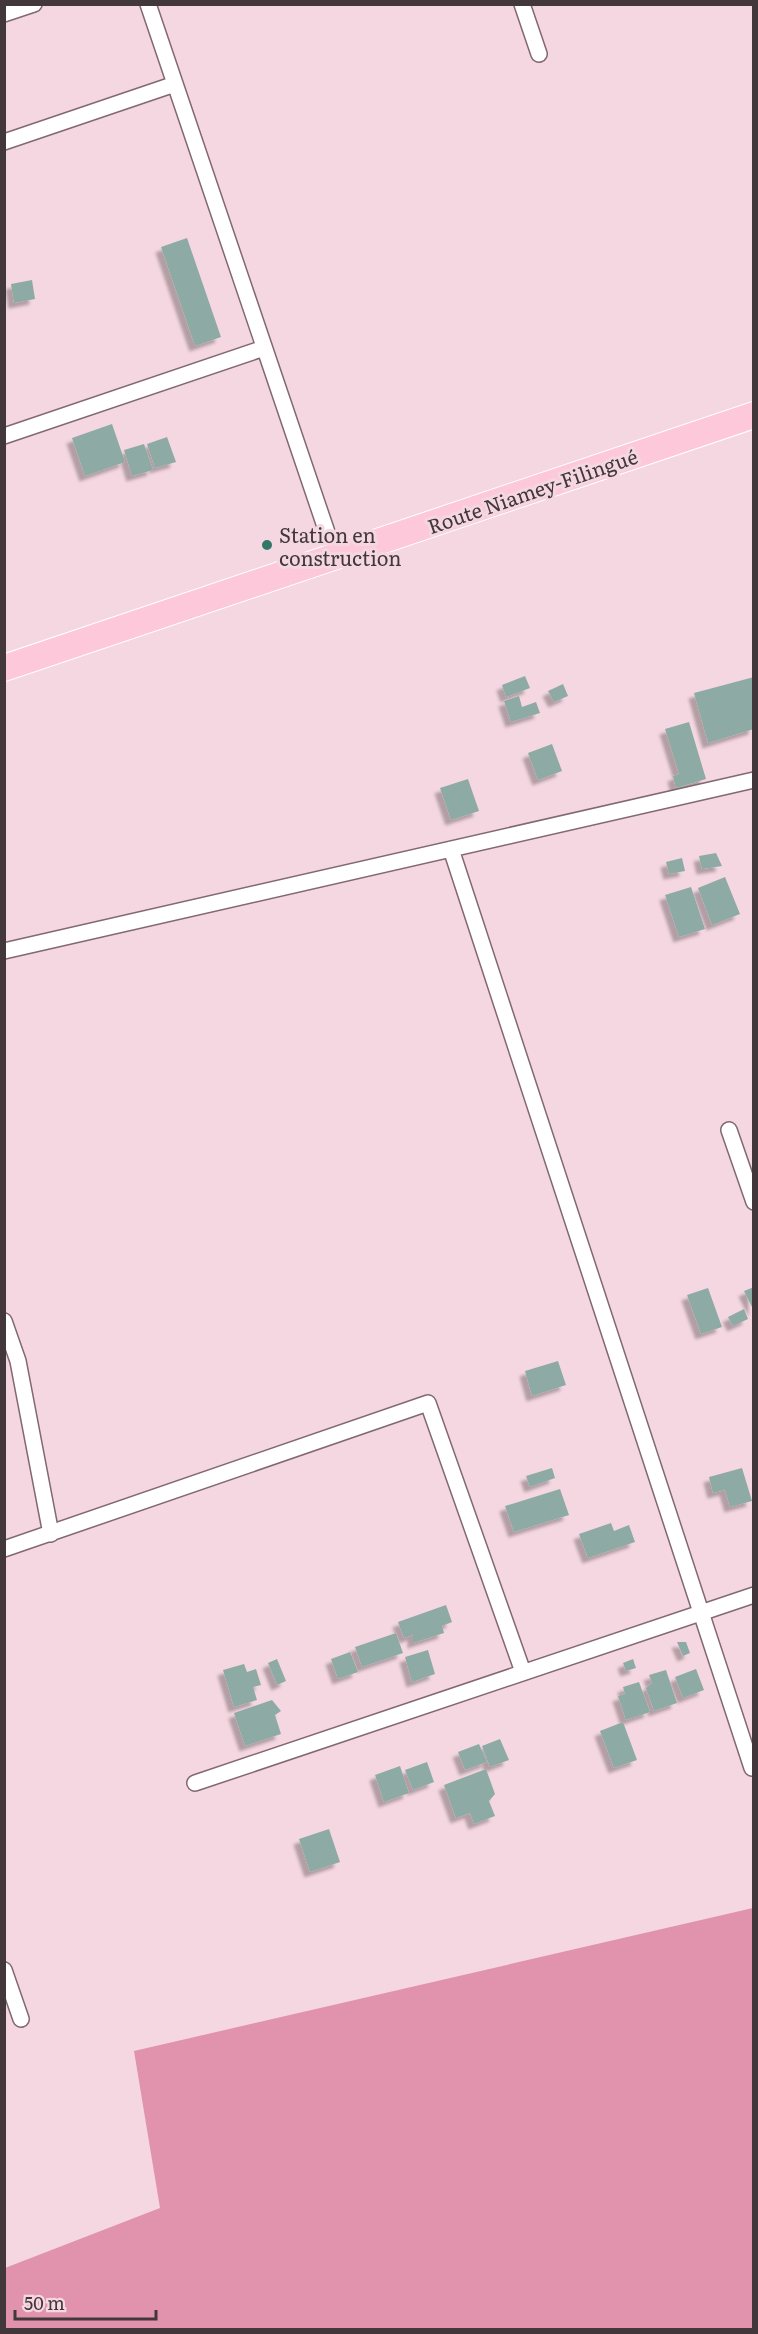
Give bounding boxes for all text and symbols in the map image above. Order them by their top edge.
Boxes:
street label: Route Niamey-Filingué [423,440,641,540]
place label: Station en construction [279,519,402,572]
marker: Station en construction [260,538,274,552]
scale bar [15,2283,156,2321]
text: 50 m [24,2289,65,2316]

